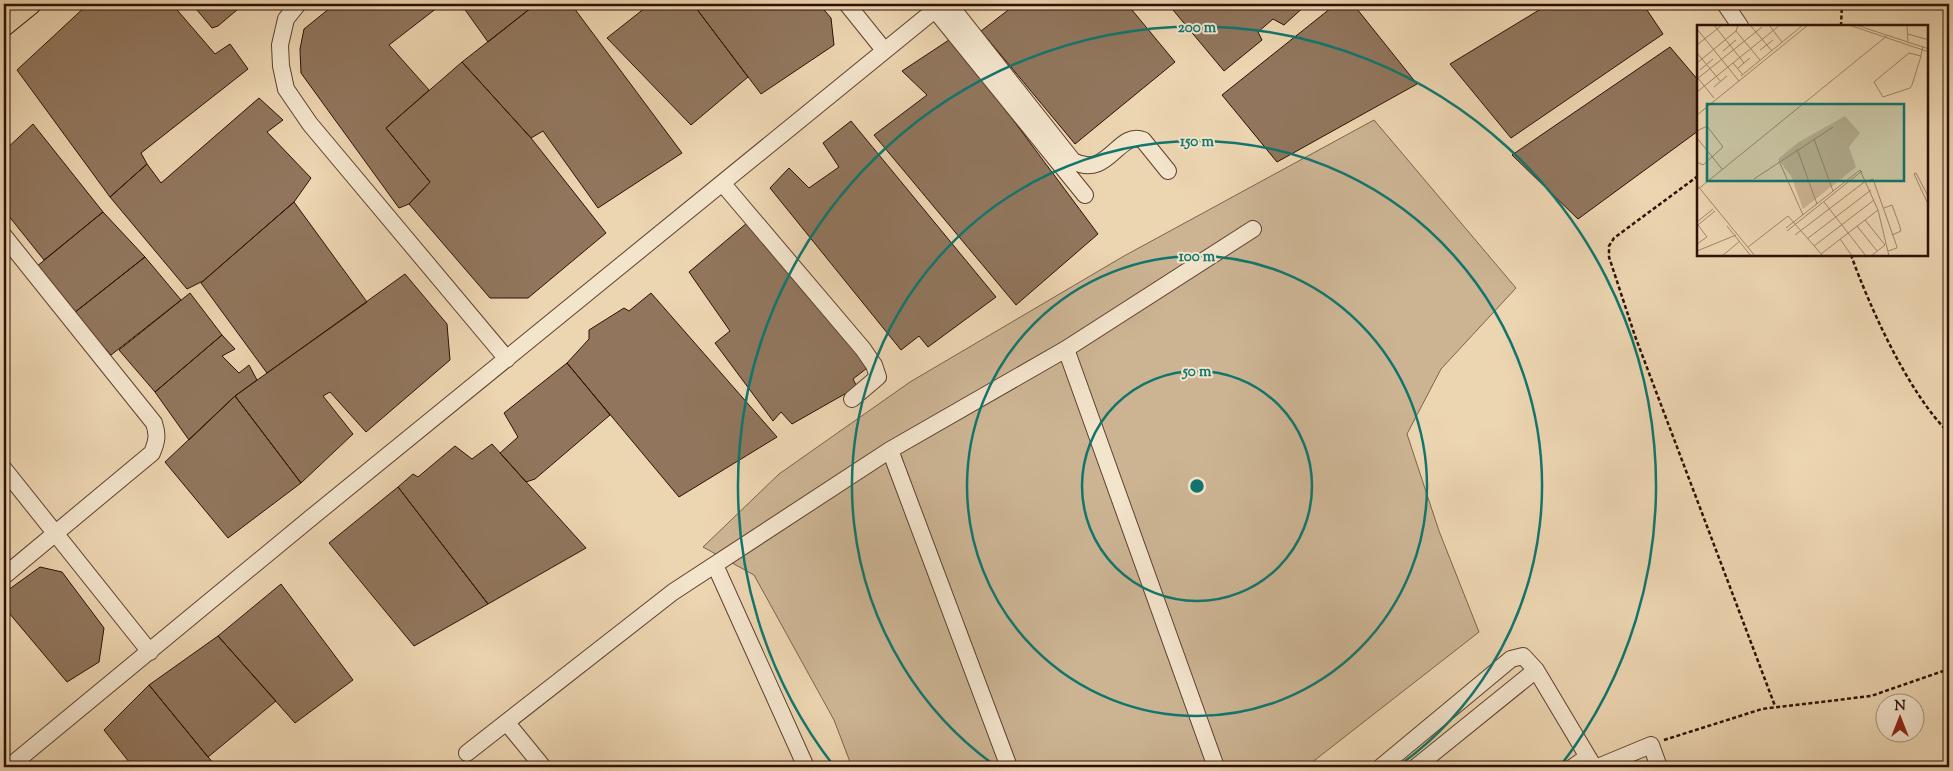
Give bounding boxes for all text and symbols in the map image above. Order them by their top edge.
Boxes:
text: 200 m [1178,18,1217,39]
inset map [1697,25,1928,256]
text: 150 m [1180,132,1214,153]
text: 100 m [1179,247,1216,268]
text: 50 m [1182,362,1212,383]
centre of rings [1188,477,1206,495]
north arrow [1876,694,1926,744]
text: N [1894,697,1906,717]

